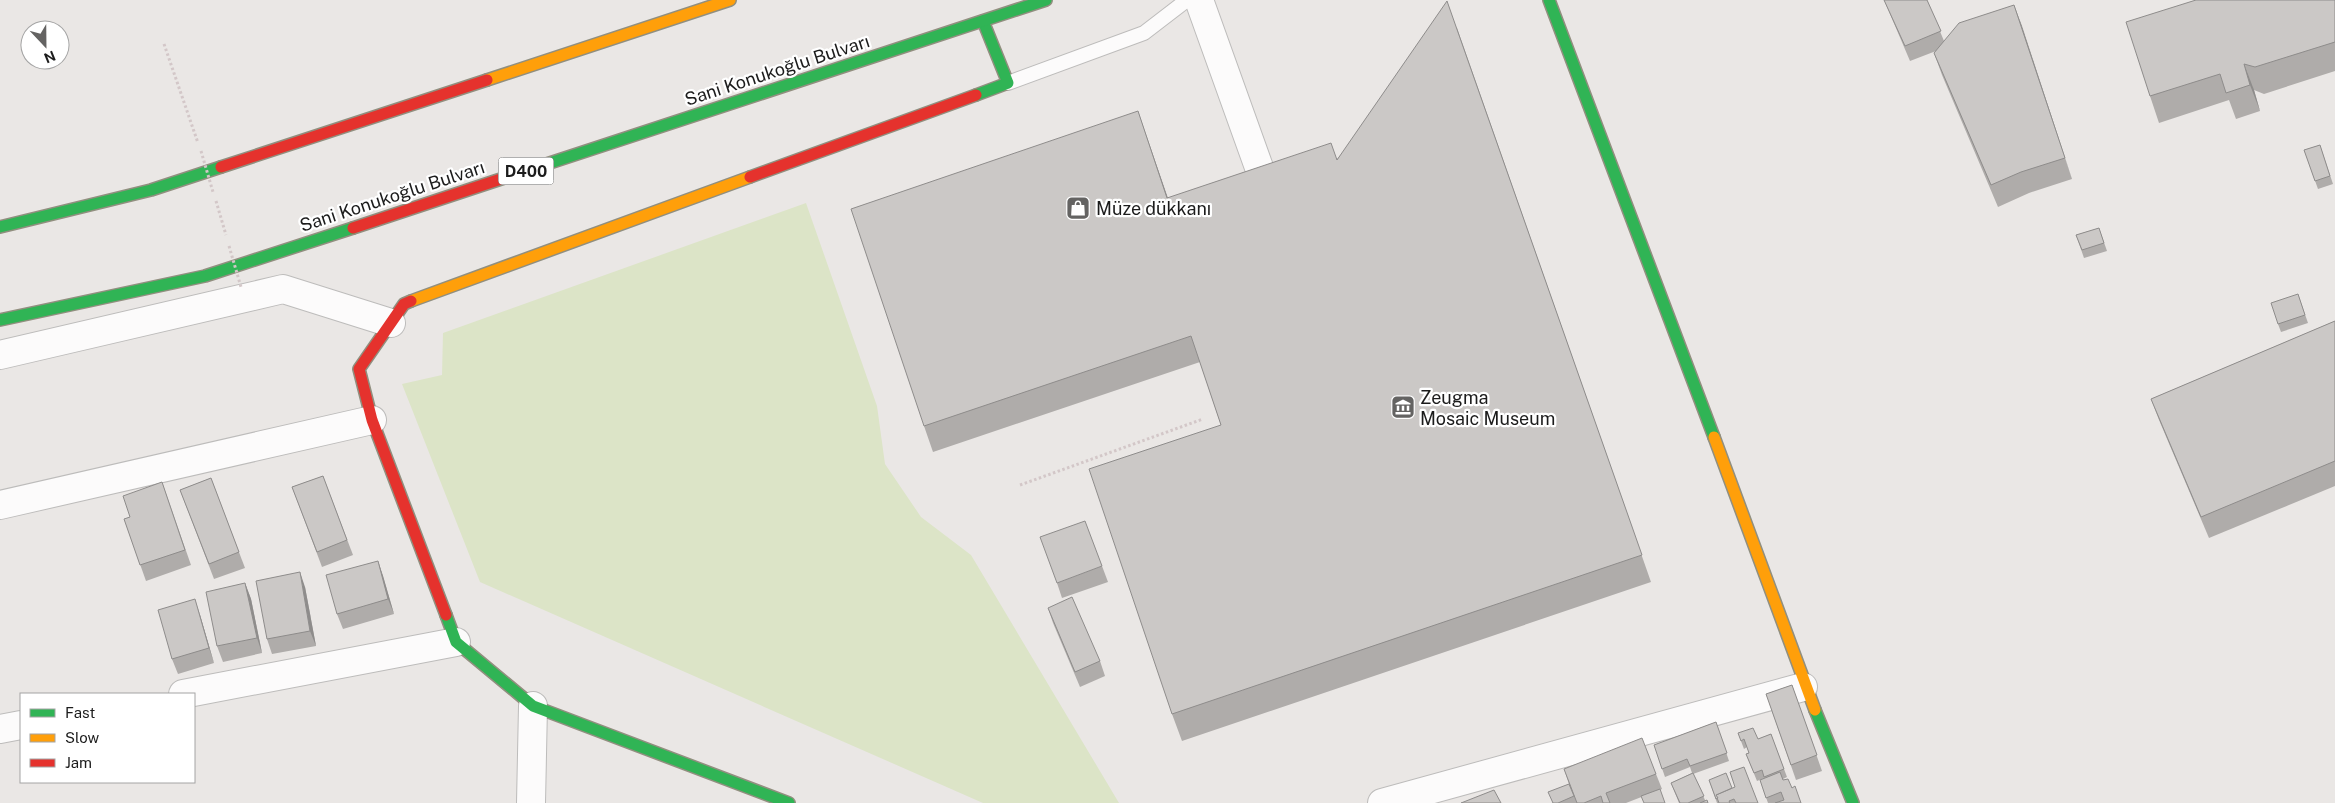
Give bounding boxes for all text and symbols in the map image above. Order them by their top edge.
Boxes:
north arrow [20,20,70,70]
street label: Sani Konukoğlu Bulvarı [682,30,872,110]
text: N [42,48,58,67]
street label: Sani Konukoğlu Bulvarı [297,156,487,236]
road number: D400 [498,158,554,185]
shop icon: Müze dükkanı [1065,195,1091,221]
place label: Müze dükkanı [1096,198,1211,219]
place label: Zeugma Mosaic Museum [1420,387,1555,429]
museum icon: Zeugma Mosaic Museum [1390,394,1416,420]
legend [20,693,195,783]
text: Fast [65,704,95,721]
text: Slow [65,729,100,746]
text: Jam [65,754,92,771]

